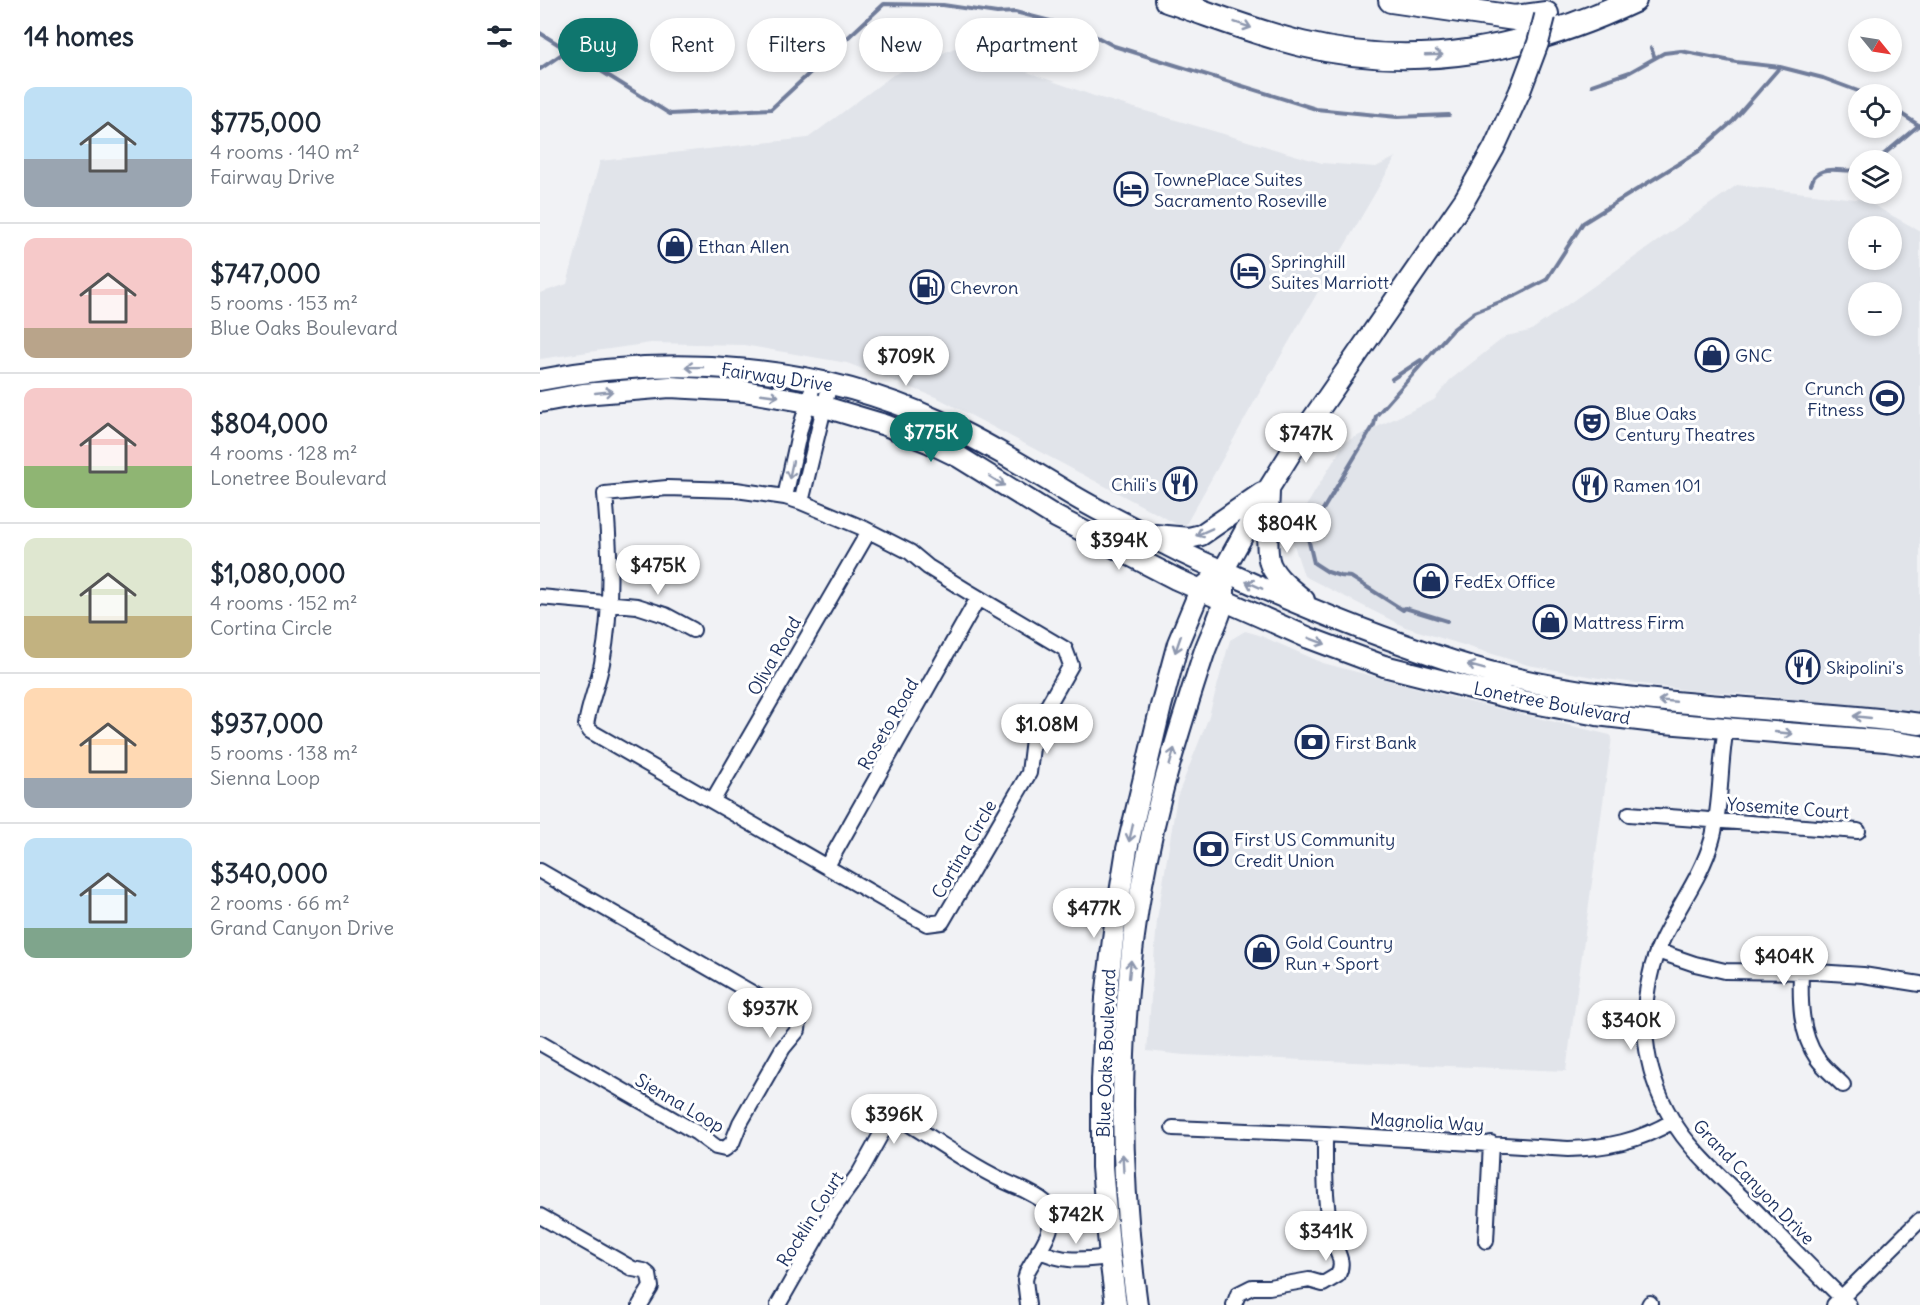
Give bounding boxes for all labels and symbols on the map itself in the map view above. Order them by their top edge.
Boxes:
north arrow [1848,18,1902,72]
one-way arrow [1233,21,1252,32]
one-way arrow [1423,50,1443,61]
place label: TownePlace Suites Sacramento Roseville [1154,168,1327,212]
hotel icon: TownePlace Suites Sacramento Roseville [1113,171,1149,207]
shop icon: Ethan Allen [657,228,693,264]
place label: Ethan Allen [698,235,790,258]
place label: Springhill Suites Marriott [1271,250,1389,294]
hotel icon: Springhill Suites Marriott [1230,253,1266,289]
fuel station icon: Chevron [909,269,945,305]
place label: Chevron [950,276,1018,299]
pin: $709K [864,336,948,387]
shop icon: GNC [1694,337,1730,373]
place label: GNC [1735,344,1772,367]
street label: Fairway Drive [720,358,834,396]
one-way arrow [685,361,705,373]
place label: Crunch Fitness [1804,377,1864,421]
sports icon: Crunch Fitness [1869,380,1905,416]
one-way arrow [593,386,613,397]
one-way arrow [760,390,780,401]
place label: Blue Oaks Century Theatres [1615,402,1755,446]
theatre icon: Blue Oaks Century Theatres [1574,405,1610,441]
pin: $775K [889,412,973,463]
pin: $747K [1264,413,1348,464]
one-way arrow [785,459,796,479]
restaurant icon: Chili's [1162,466,1198,502]
restaurant icon: Ramen 101 [1572,467,1608,503]
place label: Chili's [1111,473,1157,496]
place label: Ramen 101 [1613,474,1701,497]
one-way arrow [988,476,1005,488]
pin: $804K [1245,503,1329,554]
pin: $394K [1077,520,1161,571]
one-way arrow [1195,527,1213,539]
pin: $475K [616,545,700,596]
shop icon: FedEx Office [1413,563,1449,599]
place label: FedEx Office [1454,570,1555,593]
one-way arrow [1245,578,1263,590]
shop icon: Mattress Firm [1532,604,1568,640]
place label: Mattress Firm [1573,611,1685,634]
street label: Oliva Road [742,612,806,700]
one-way arrow [1172,634,1183,653]
one-way arrow [1307,636,1326,647]
restaurant icon: Skipolini's [1785,649,1821,685]
place label: Skipolini's [1826,656,1904,679]
one-way arrow [1467,661,1486,673]
street label: Roseto Road [853,674,924,774]
street label: Lonetree Boulevard [1472,677,1633,730]
one-way arrow [1658,695,1678,706]
pin: $1.08M [998,704,1096,755]
one-way arrow [1853,711,1872,722]
bank icon: First Bank [1294,724,1330,760]
one-way arrow [1773,728,1793,739]
place label: First Bank [1335,731,1417,754]
one-way arrow [1166,748,1178,767]
street label: Yosemite Court [1726,792,1850,824]
street label: Cortina Circle [926,796,1002,902]
one-way arrow [1125,823,1136,843]
place label: First US Community Credit Union [1234,828,1395,872]
bank icon: First US Community Credit Union [1193,831,1229,867]
pin: $477K [1052,888,1136,939]
place label: Gold Country Run + Sport [1285,931,1393,975]
shop icon: Gold Country Run + Sport [1244,934,1280,970]
pin: $404K [1742,936,1826,987]
one-way arrow [1125,959,1136,979]
street label: Blue Oaks Boulevard [1092,968,1120,1138]
pin: $937K [728,988,812,1039]
pin: $340K [1589,1000,1673,1051]
street label: Sienna Loop [631,1068,729,1138]
pin: $396K [852,1094,936,1145]
street label: Magnolia Way [1369,1108,1485,1136]
street label: Grand Canyon Drive [1688,1114,1820,1250]
one-way arrow [1118,1154,1129,1174]
street label: Rocklin Court [772,1167,848,1271]
pin: $742K [1034,1194,1118,1245]
pin: $341K [1284,1211,1368,1262]

